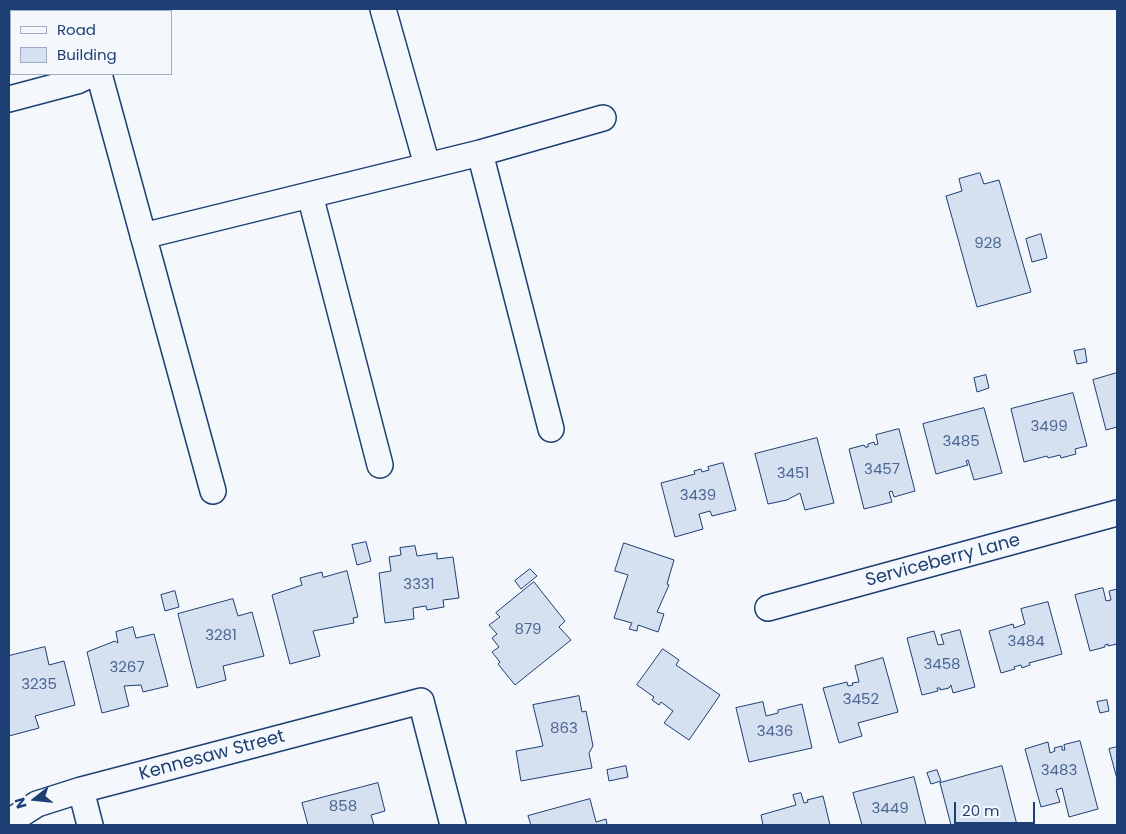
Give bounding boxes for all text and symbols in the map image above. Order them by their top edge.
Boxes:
legend [10,10,172,75]
text: Road [57,19,96,40]
text: Building [57,44,117,65]
house number: 928 [974,235,1002,253]
house number: 3499 [1030,418,1068,436]
house number: 3485 [942,433,980,451]
house number: 3457 [864,461,900,479]
house number: 3451 [777,465,809,483]
house number: 3439 [680,487,716,505]
street label: Serviceberry Lane [863,530,1023,592]
house number: 3331 [403,576,435,594]
house number: 879 [514,621,542,639]
house number: 3281 [205,627,237,645]
house number: 3484 [1007,633,1045,651]
house number: 3458 [923,656,961,674]
house number: 3267 [109,659,145,677]
house number: 3235 [21,676,57,694]
house number: 3452 [843,691,879,709]
house number: 863 [550,720,578,738]
house number: 3436 [757,723,793,741]
street label: Kennesaw Street [137,726,287,786]
house number: 3483 [1041,762,1077,780]
north arrow [10,774,60,824]
scale bar [956,792,1037,824]
text: N [10,795,32,811]
house number: 858 [329,798,357,816]
house number: 3449 [871,800,909,818]
text: 20 m [962,800,1000,821]

